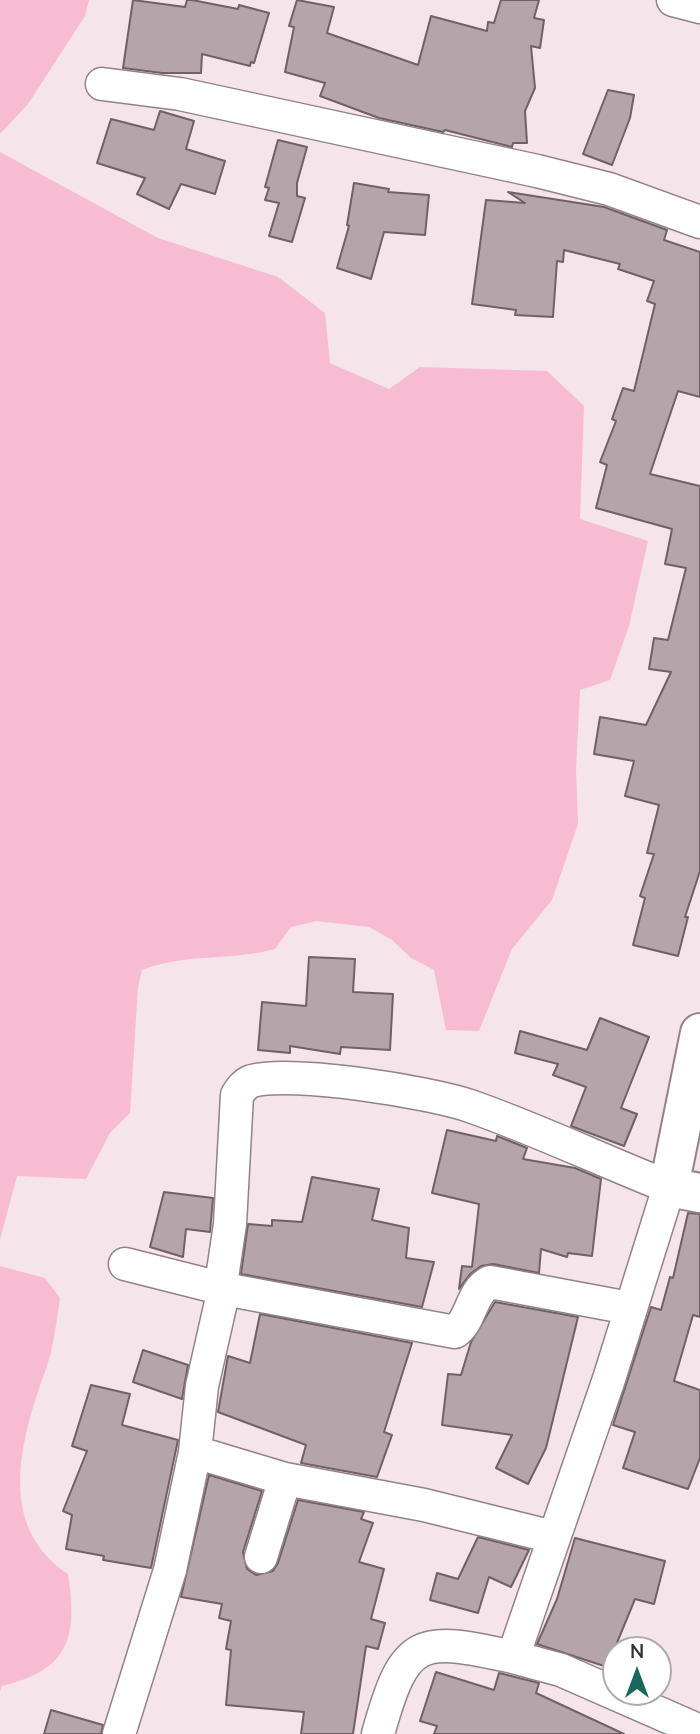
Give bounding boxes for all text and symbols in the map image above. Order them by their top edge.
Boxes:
north arrow [602,1636,672,1706]
text: N [630,1639,644,1665]

